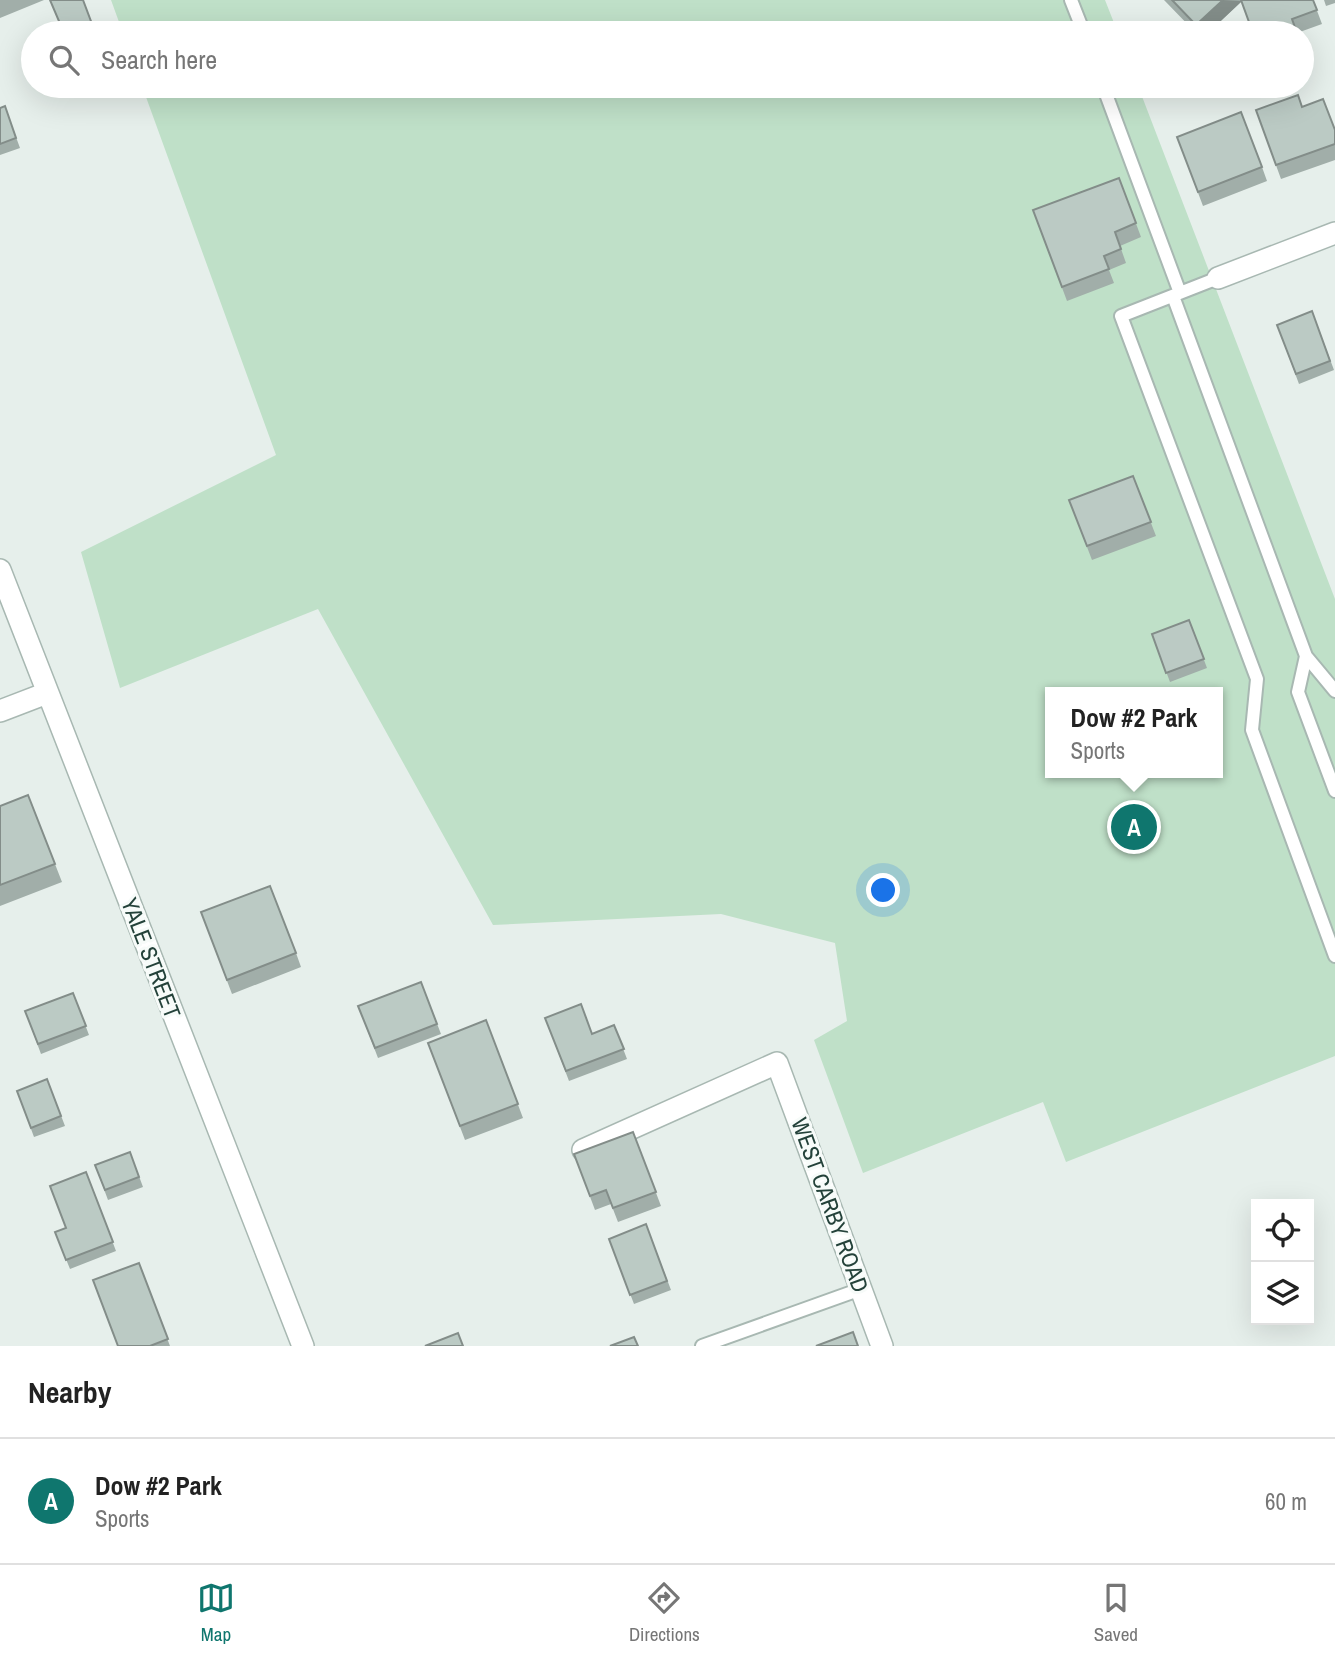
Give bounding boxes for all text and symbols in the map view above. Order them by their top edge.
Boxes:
search box [21,21,1314,98]
icon: search [45,41,83,79]
text: Search here [101,42,217,77]
popup [1045,687,1223,778]
text: Dow #2 Park [1071,700,1197,735]
text: Sports [1071,735,1125,766]
pin: A [1111,801,1157,853]
your location [866,873,900,907]
street label: YALE STREET [114,893,189,1023]
street label: WEST CARBY ROAD [784,1113,876,1296]
map controls [1251,1199,1314,1325]
button: locate [1251,1199,1314,1262]
button: layers [1251,1262,1314,1325]
text: Nearby [28,1372,111,1412]
text: Dow #2 Park [95,1468,222,1503]
text: A [44,1486,58,1517]
text: 60 m [1265,1486,1307,1517]
text: Sports [95,1503,150,1534]
tab: Map [197,1579,235,1647]
tab: Directions [629,1579,700,1647]
tab: Saved [1094,1579,1138,1647]

